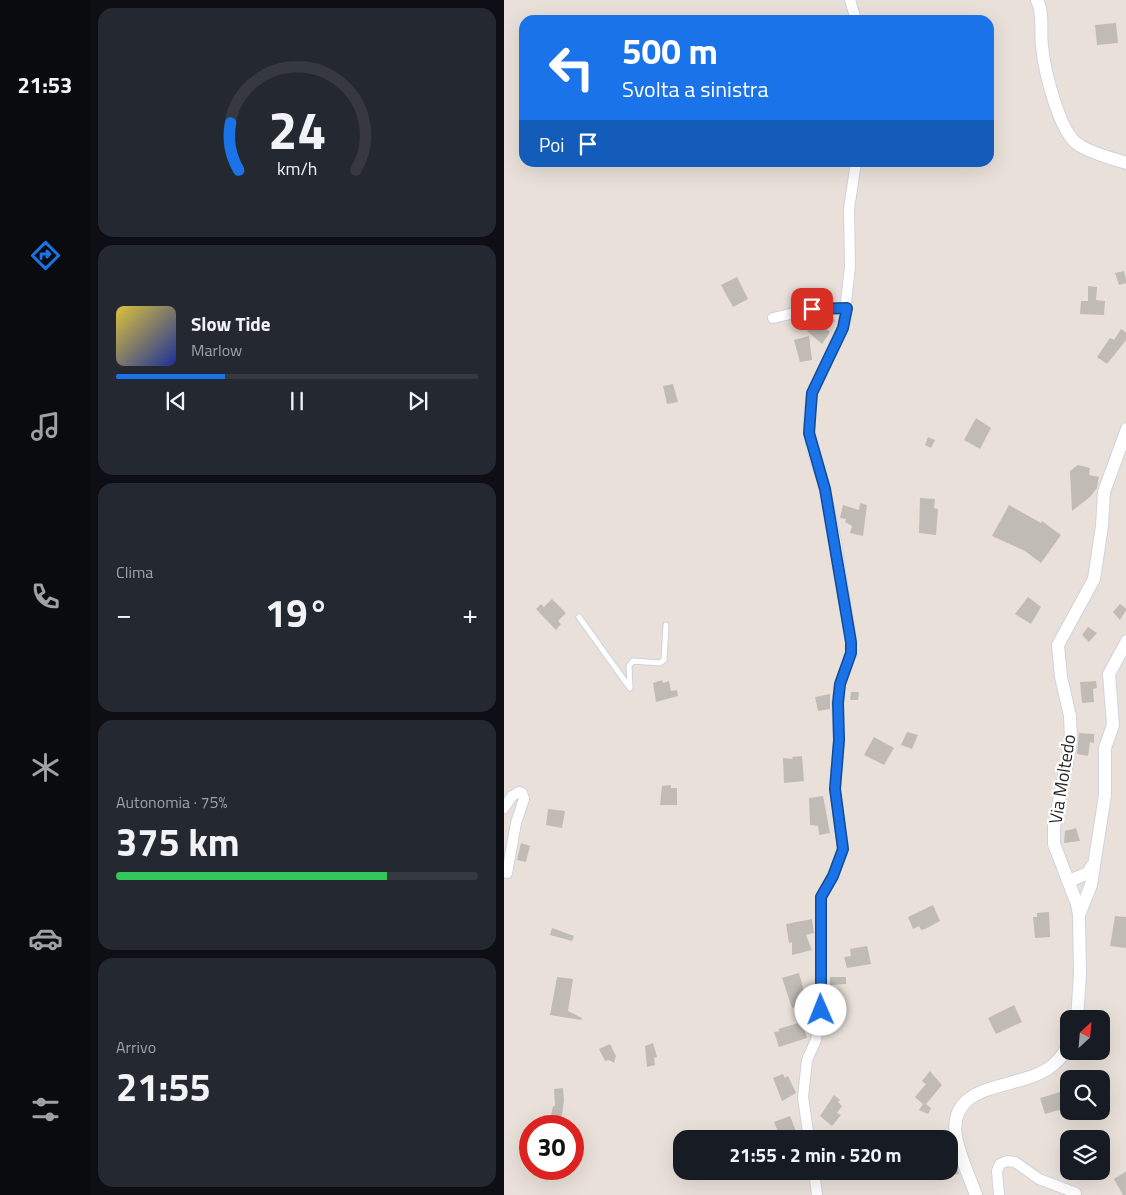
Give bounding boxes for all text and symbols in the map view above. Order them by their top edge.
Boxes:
text: 500 m [622,24,718,78]
icon: left [539,35,604,100]
text: 21:53 [18,68,72,102]
text: Svolta a sinistra [622,72,769,106]
text: 24 [268,90,326,169]
text: Poi [539,130,564,159]
icon: arrive [574,130,602,158]
text: km/h [277,155,317,182]
icon: directions [28,238,63,273]
pin [791,288,833,330]
icon: arrive [798,295,826,323]
text: Slow Tide [191,309,270,338]
text: Marlow [191,338,242,362]
icon: previous [162,387,190,415]
icon: pause [283,387,311,415]
icon: next [404,387,432,415]
icon: music [28,409,63,444]
text: Clima [116,560,153,584]
icon: phone [28,579,63,614]
text: 19° [265,584,329,642]
text: − [116,592,132,635]
text: + [462,592,478,635]
street label: Via Moltedo [1042,732,1082,826]
icon: climate [28,750,63,785]
text: Autonomia · 75% [116,790,227,814]
text: 375 km [116,813,240,871]
icon: car [28,921,63,956]
position arrow [794,983,846,1035]
north arrow [1060,1010,1110,1060]
map controls [1060,1010,1110,1180]
text: Arrivo [116,1035,156,1059]
text: 21:55 [116,1058,211,1116]
button: search [1060,1070,1110,1120]
icon: filters [28,1092,63,1127]
speed limit sign: 30 [519,1115,584,1180]
button: layers [1060,1130,1110,1180]
text: 21:55 · 2 min · 520 m [729,1140,902,1169]

